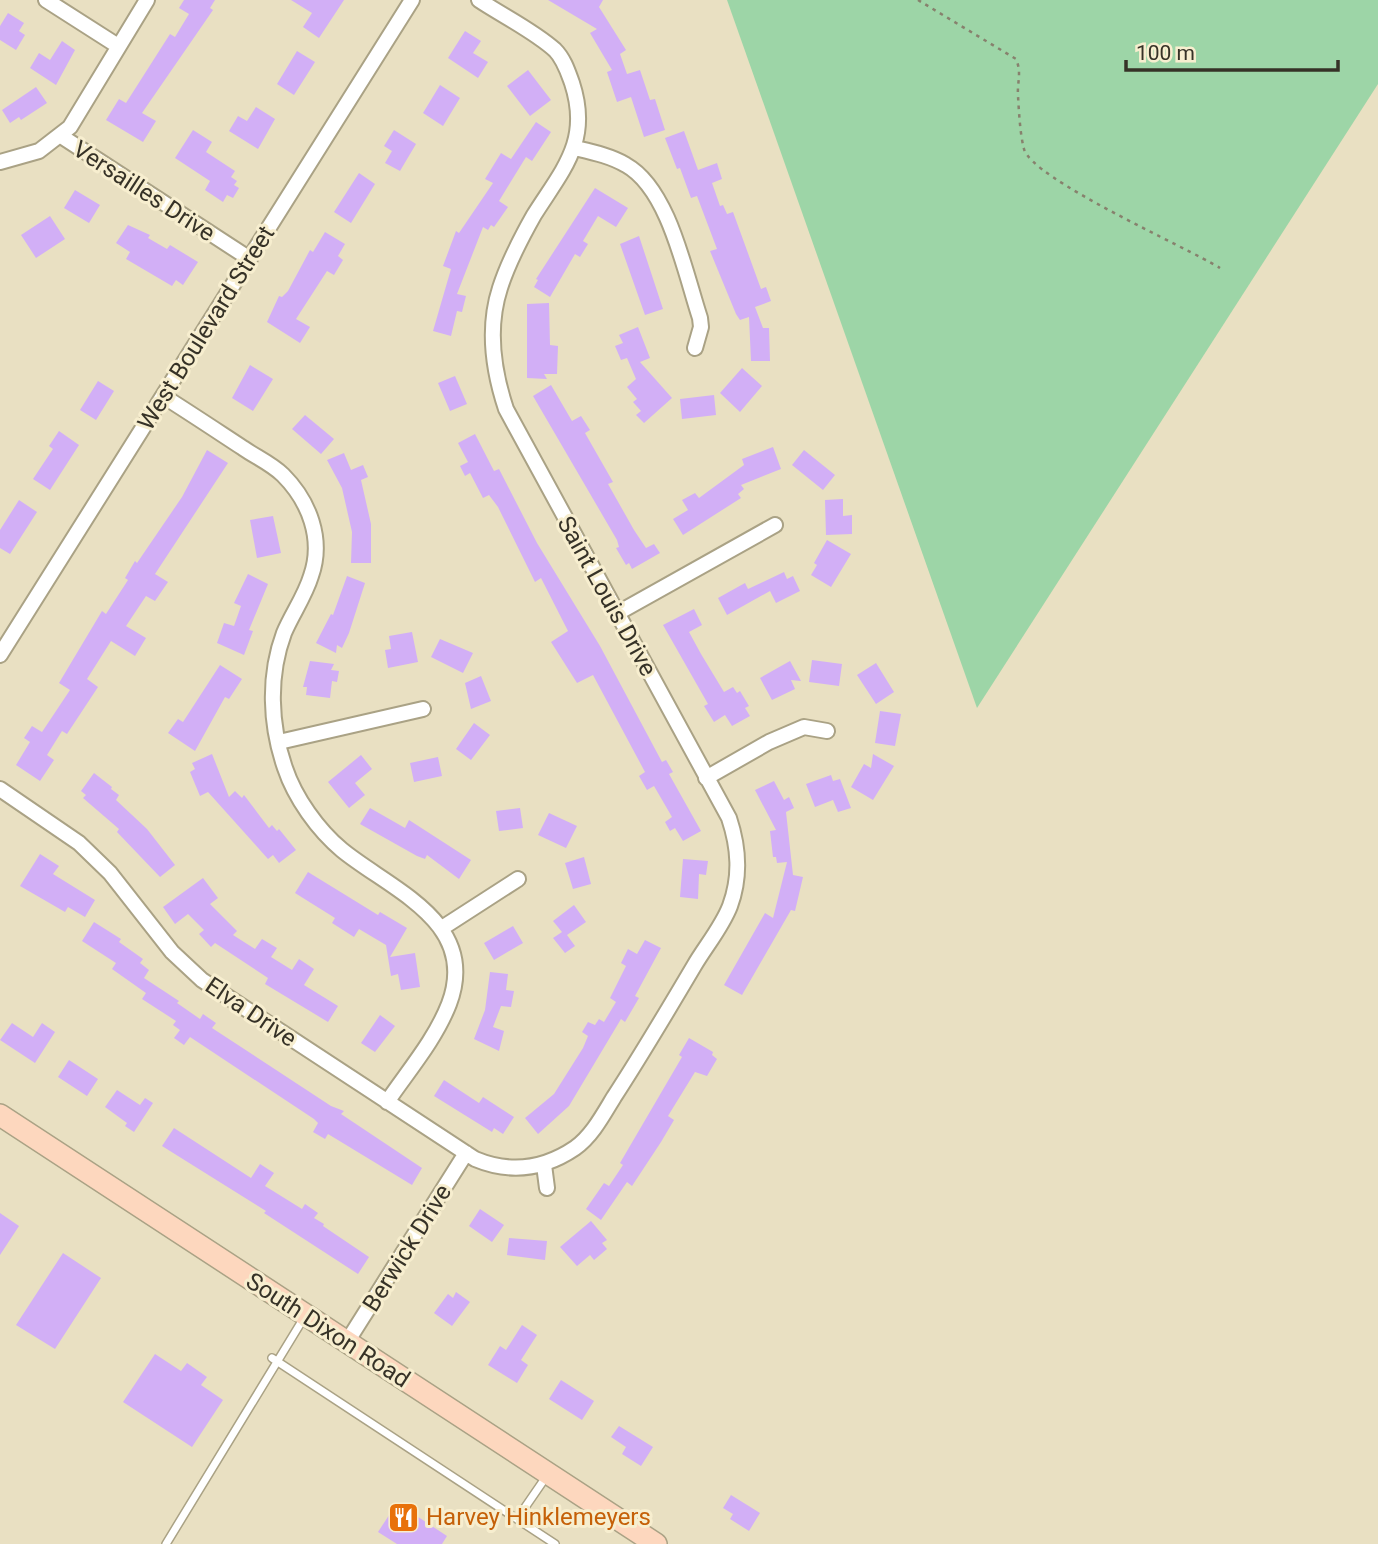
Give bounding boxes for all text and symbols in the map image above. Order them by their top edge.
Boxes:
scale bar [1126,28,1338,72]
text: 100 m [1136,41,1195,65]
street label: Versailles Drive [68,135,220,247]
street label: West Boulevard Street [132,221,280,435]
street label: Saint Louis Drive [552,511,662,681]
street label: Elva Drive [200,971,302,1053]
street label: Berwick Drive [357,1179,457,1317]
street label: South Dixon Road [241,1267,415,1393]
restaurant icon: Harvey Hinklemeyers [386,1500,420,1534]
place label: Harvey Hinklemeyers [426,1503,651,1531]

